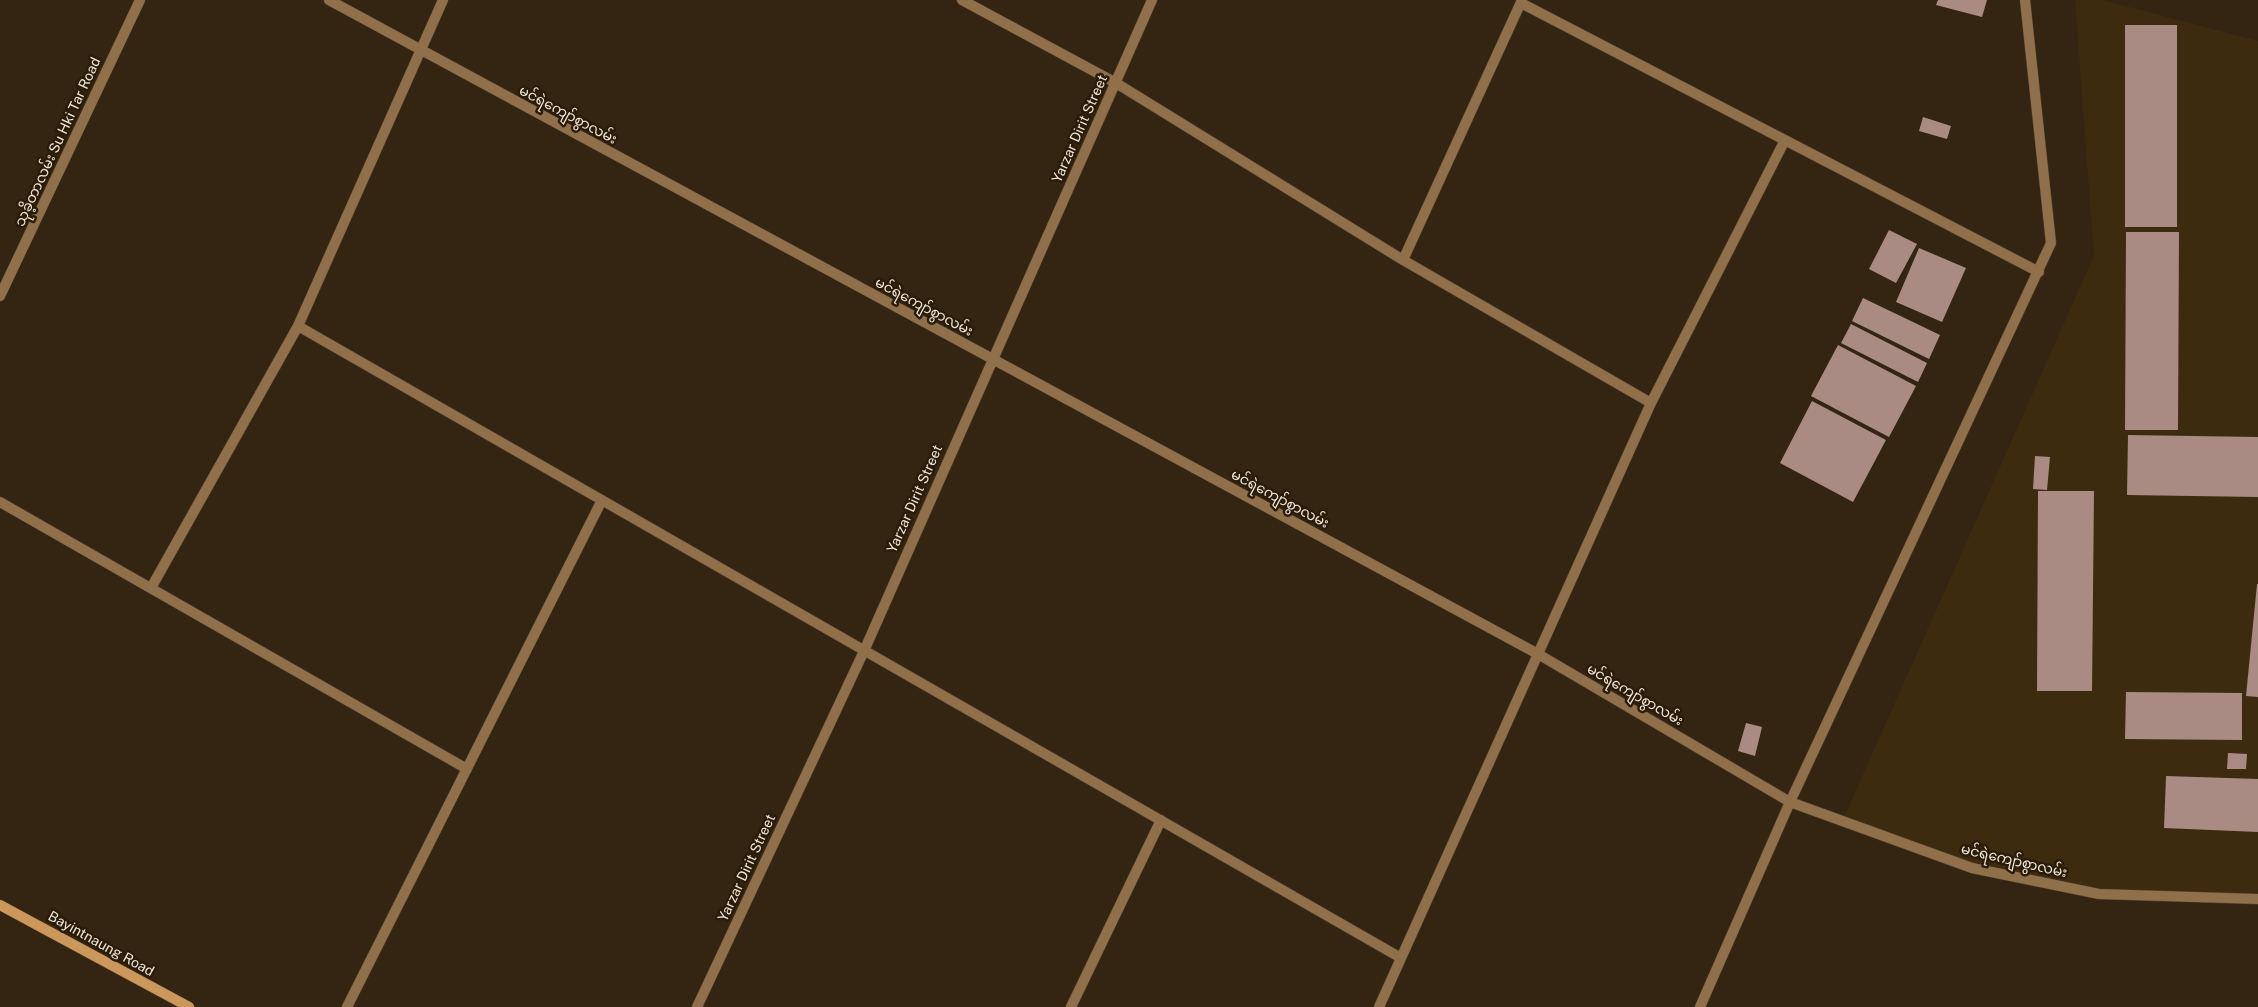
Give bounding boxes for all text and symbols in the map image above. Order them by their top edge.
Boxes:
street label: သုခိ့တာလမ်း Su Hki Tar Road [11,55,105,229]
street label: Yarzar Dirit Street [1049,72,1111,186]
street label: မင်ရဲကျော်စွာလမ်း [516,82,620,148]
street label: မင်ရဲကျော်စွာလမ်း [872,274,976,340]
street label: Yarzar Dirit Street [884,442,946,556]
street label: မင်ရဲကျော်စွာလမ်း [1228,466,1332,532]
street label: မင်ရဲကျော်စွာလမ်း [1584,661,1686,729]
street label: Yarzar Dirit Street [715,812,779,924]
street label: မင်ရဲကျော်စွာလမ်း [1959,841,2069,881]
street label: Bayintnaung Road [45,908,157,980]

